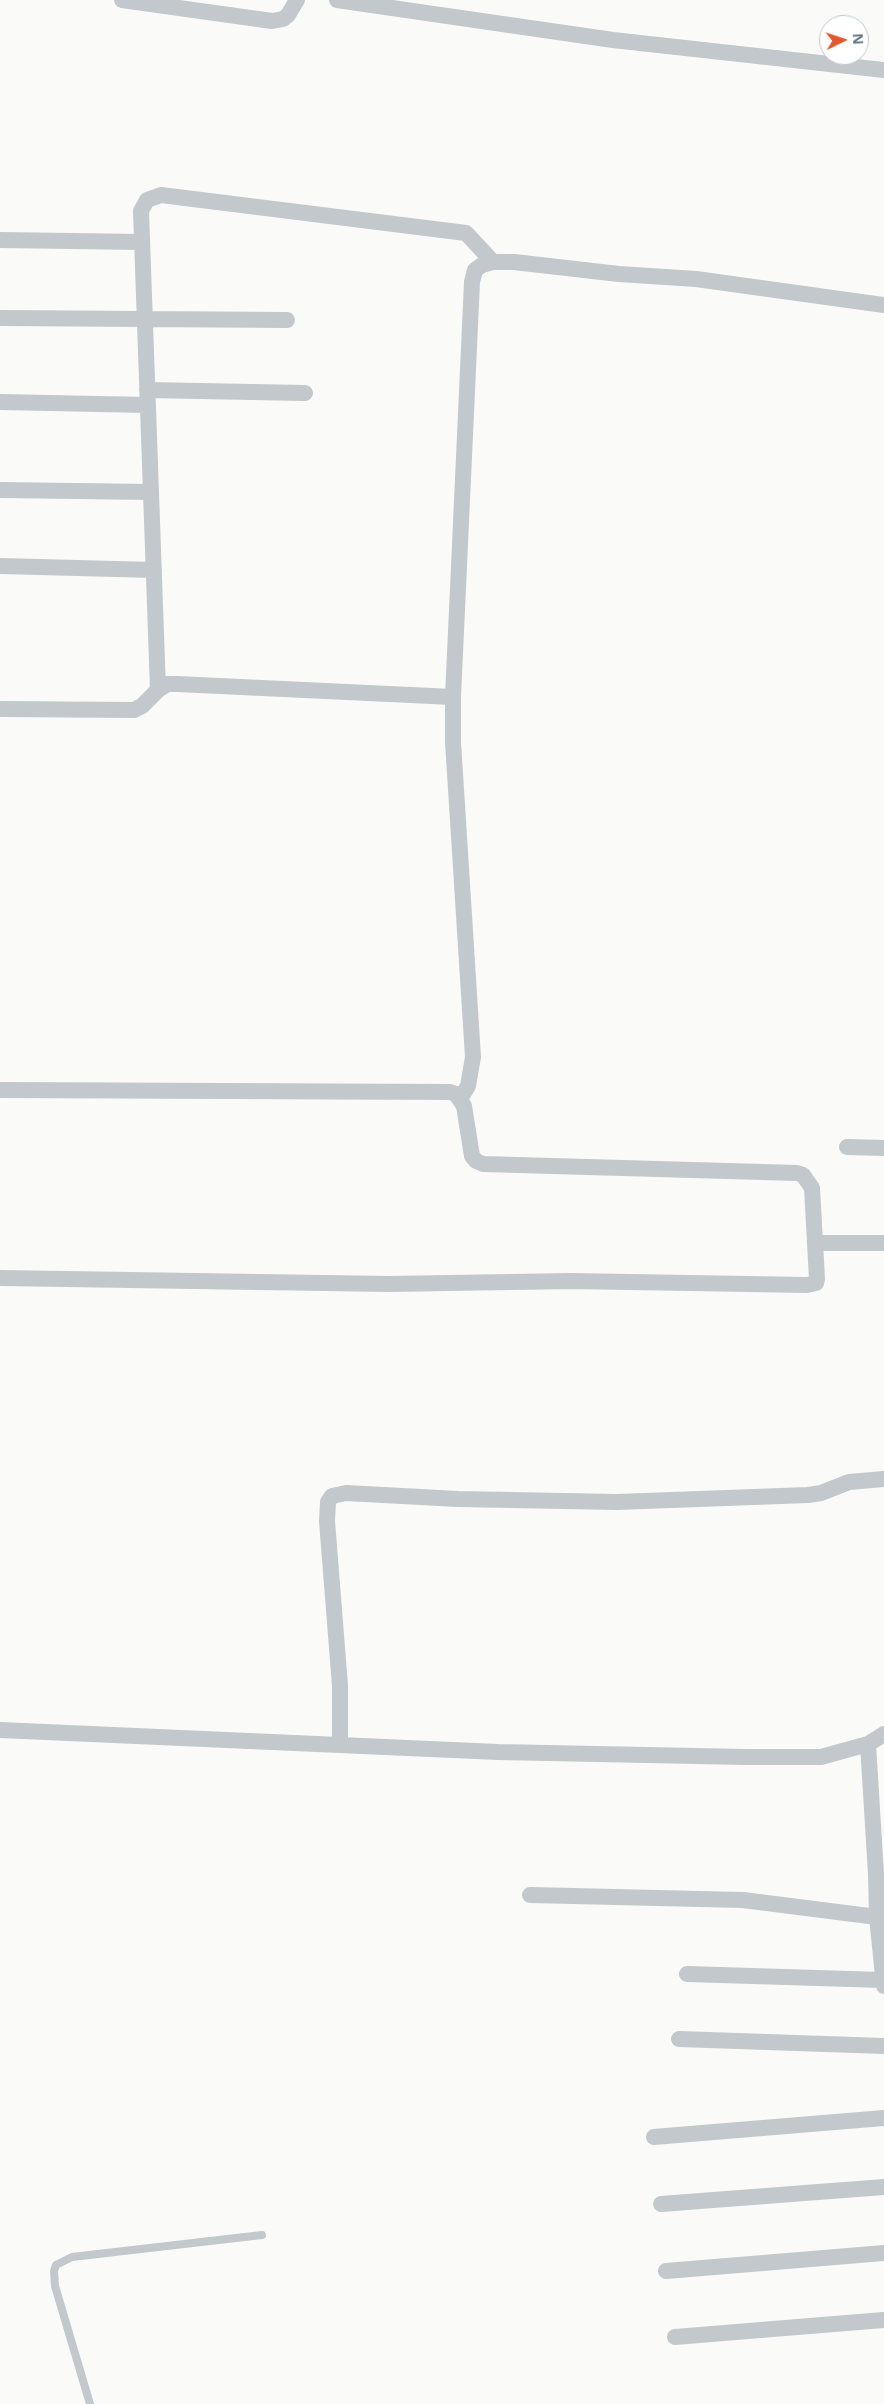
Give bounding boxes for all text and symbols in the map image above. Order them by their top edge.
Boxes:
north arrow [819,15,869,65]
text: N [849,33,868,45]

